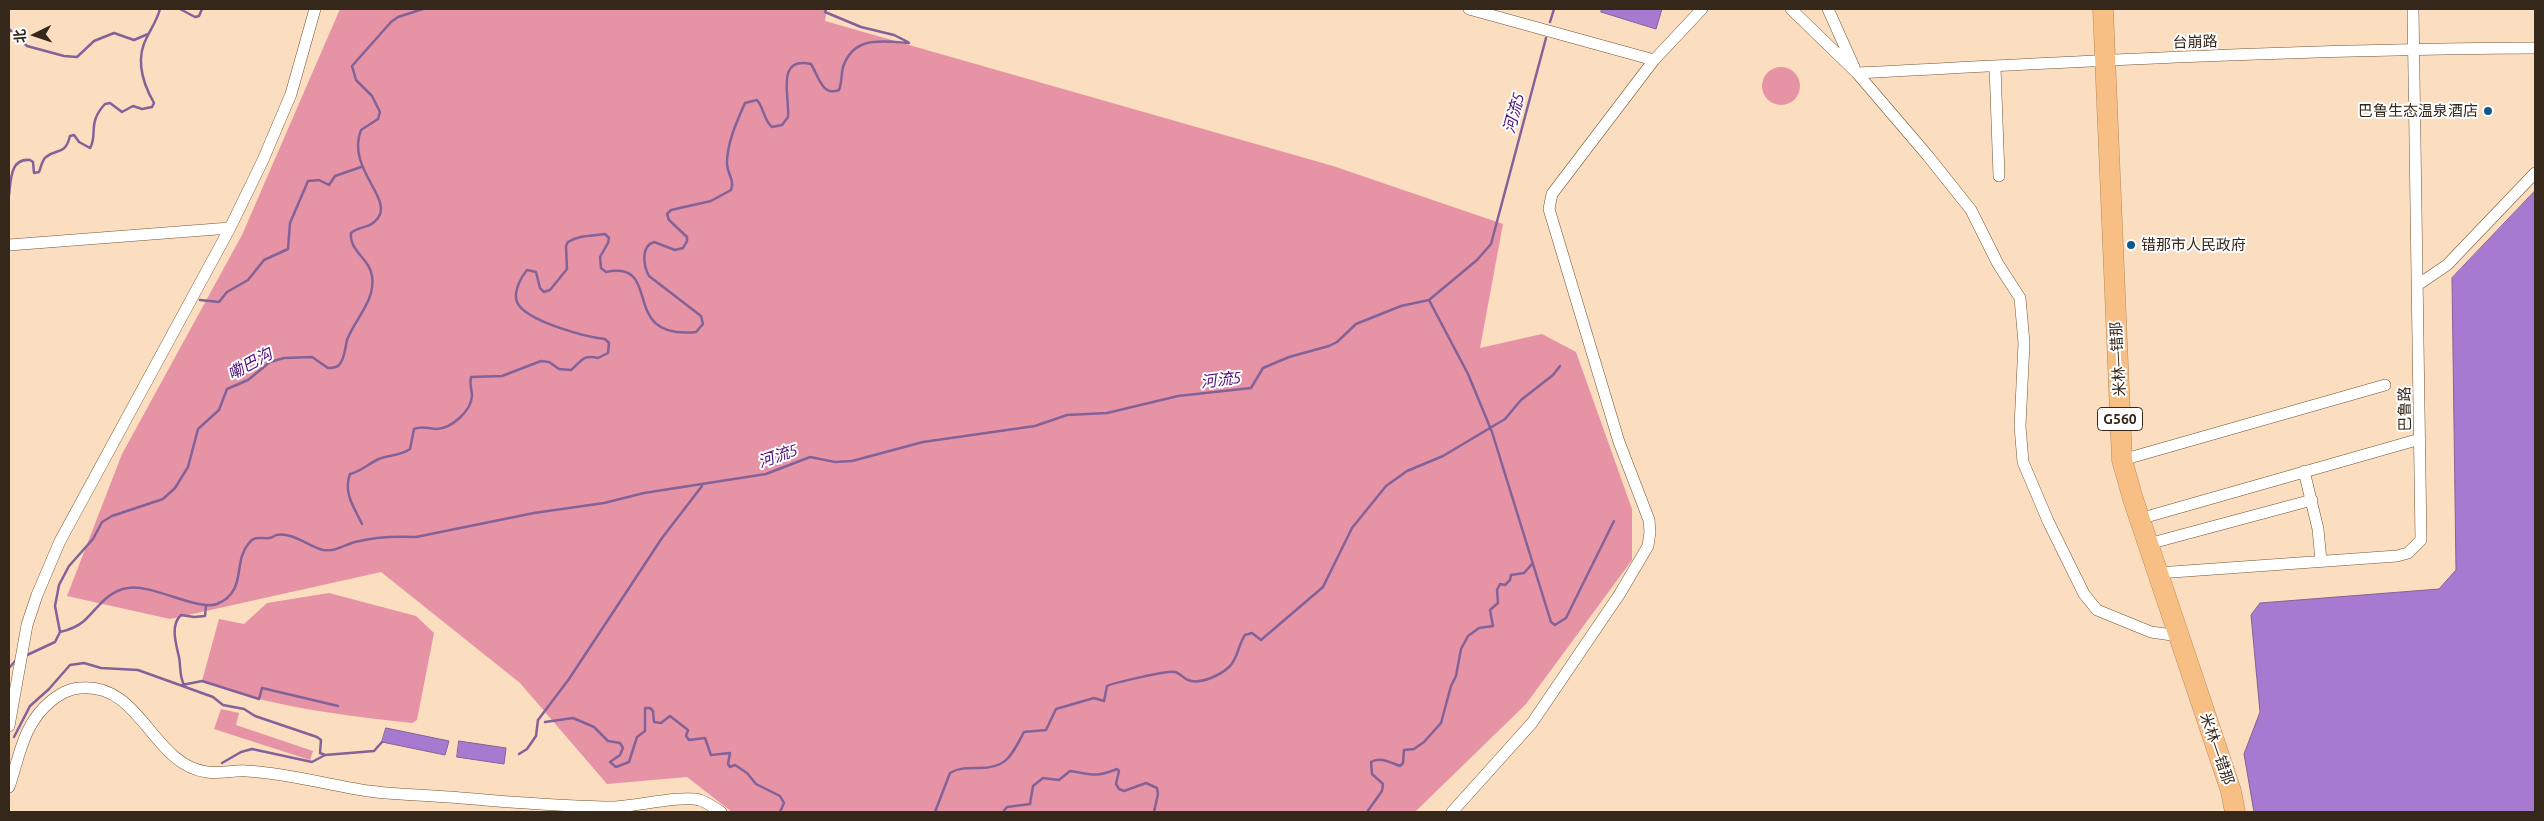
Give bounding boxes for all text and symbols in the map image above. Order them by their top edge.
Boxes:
north arrow [10,10,60,60]
text: 北 [12,29,29,44]
street label: 台崩路 [2172,32,2218,52]
water label: 河流5 [1499,91,1529,135]
place label: 巴鲁生态温泉酒店 [2358,102,2478,120]
marker: 巴鲁生态温泉酒店 [2482,105,2494,117]
place label: 错那市人民政府 [2141,236,2246,254]
marker: 错那市人民政府 [2125,239,2137,251]
street label: 米林—错那 [2107,321,2129,397]
water label: 嘞巴沟 [224,344,276,384]
water label: 河流5 [1199,368,1243,392]
street label: 巴鲁路 [2396,386,2414,432]
road number: G560 [2098,408,2142,430]
water label: 河流5 [755,440,801,472]
street label: 米林—错那 [2196,711,2238,787]

